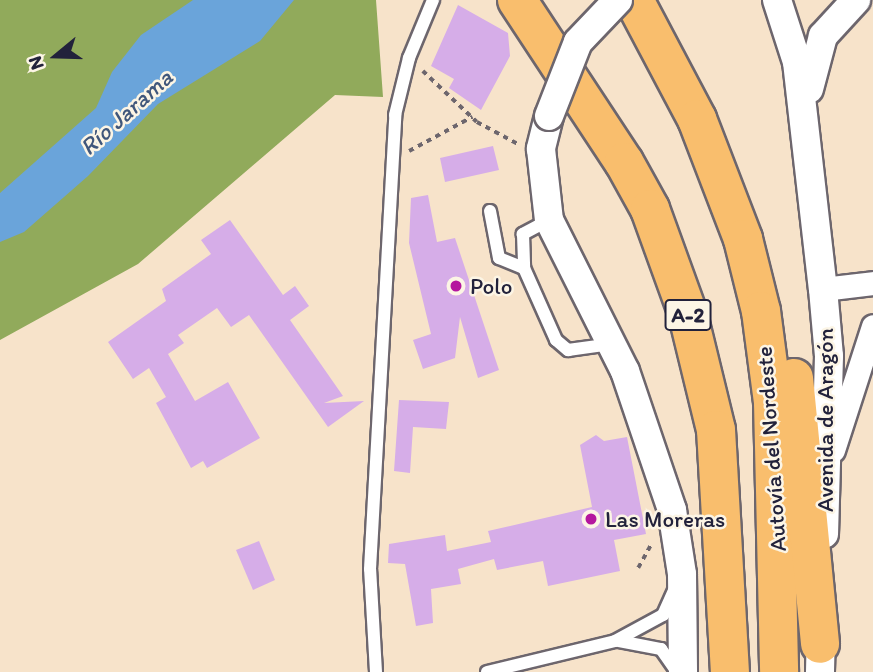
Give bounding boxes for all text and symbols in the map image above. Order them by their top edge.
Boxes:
north arrow [21,21,91,91]
text: N [23,53,49,73]
water label: Río Jarama [74,63,178,161]
place label: Polo [470,272,512,300]
marker: Polo [448,278,464,294]
road number: A-2 [664,298,712,332]
street label: Avenida de Aragón [811,328,839,512]
street label: Autovía del Nordeste [750,345,792,553]
place label: Las Moreras [605,505,725,533]
marker: Las Moreras [583,511,599,527]

